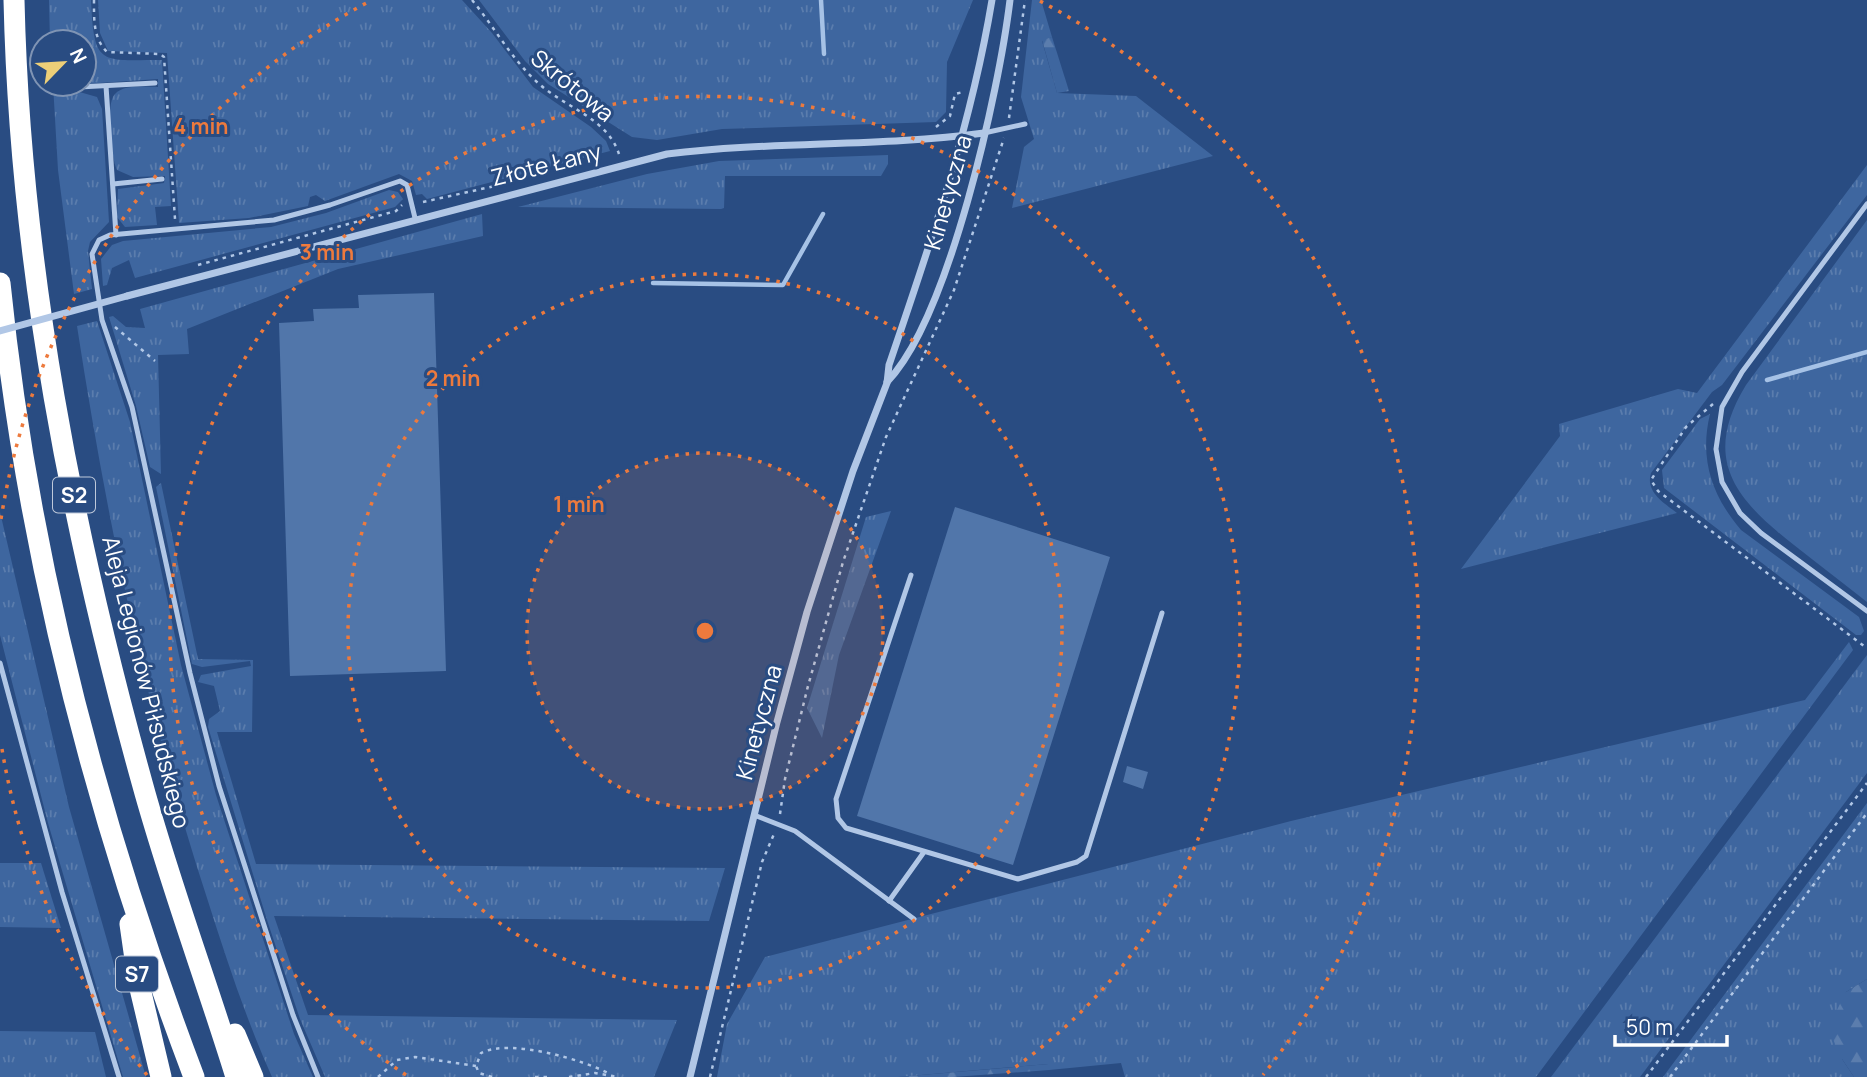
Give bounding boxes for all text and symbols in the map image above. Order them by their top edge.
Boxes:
north arrow [28,28,98,98]
street label: Skrótowa [525,41,621,129]
text: N [64,44,93,67]
text: 4 min [174,112,228,140]
street label: Kinetyczna [915,131,979,253]
street label: Złote Łany [487,135,605,193]
text: 3 min [300,238,354,266]
text: 2 min [426,364,480,392]
road number: S2 [53,477,95,512]
text: 1 min [553,490,605,518]
street label: Aleja Legionów Piłsudskiego [95,533,199,831]
centre of rings [693,619,717,643]
street label: Kinetyczna [727,661,789,783]
road number: S7 [116,956,158,992]
scale bar [1615,1004,1727,1048]
text: 50 m [1626,1013,1673,1041]

